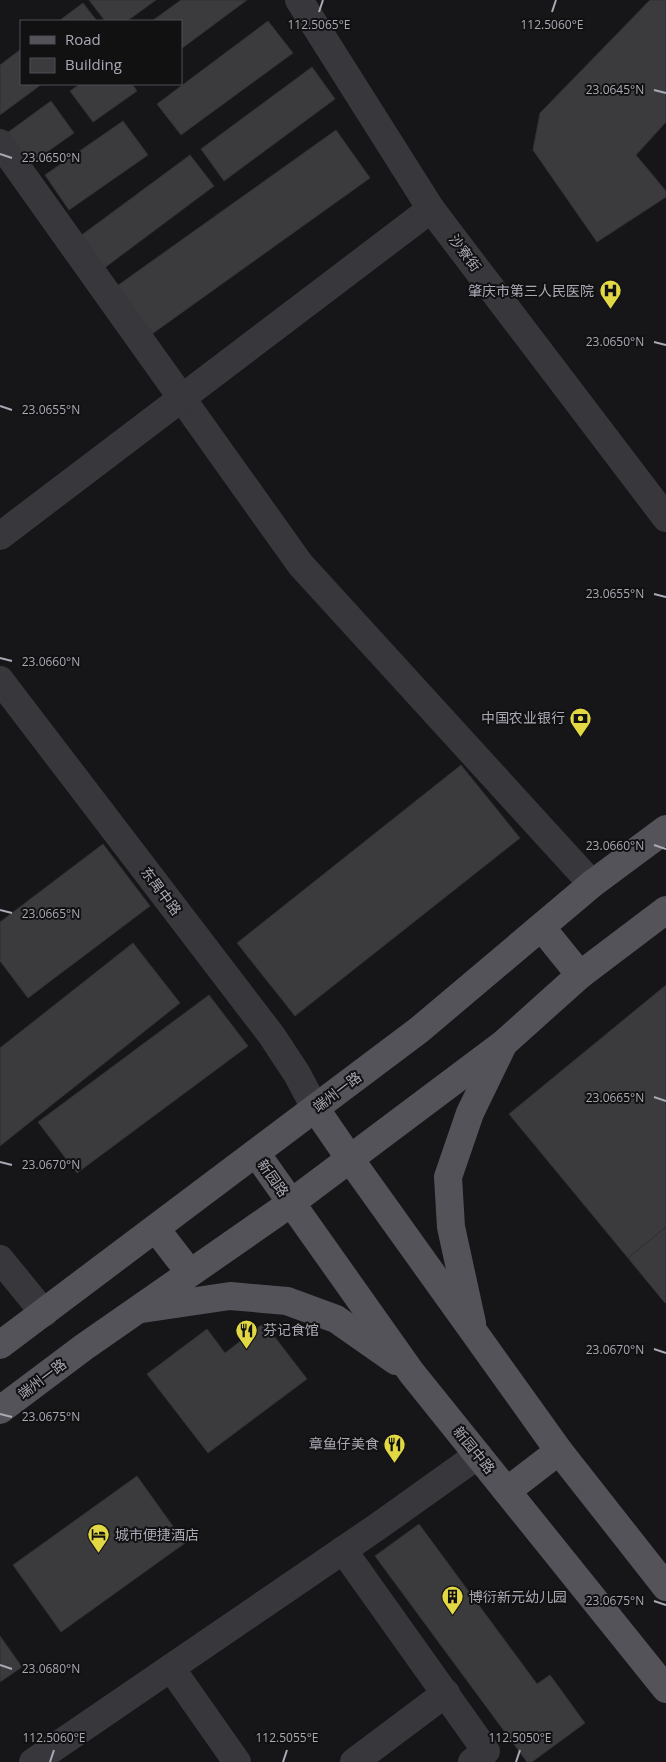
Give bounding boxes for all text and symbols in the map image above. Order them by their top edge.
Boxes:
text: 112.5065°E [288,16,351,33]
text: 112.5060°E [521,16,584,33]
legend [20,20,182,85]
text: Road [65,29,101,49]
text: Building [65,54,122,74]
text: 23.0645°N [586,81,644,98]
text: 23.0650°N [22,149,80,166]
street label: 沙寮街 [445,230,486,275]
hospital icon: 肇庆市第三人民医院 [598,279,622,310]
place label: 肇庆市第三人民医院 [468,281,594,300]
text: 23.0650°N [586,333,644,350]
text: 23.0655°N [22,401,80,418]
text: 23.0655°N [586,585,644,602]
text: 23.0660°N [22,653,80,670]
bank icon: 中国农业银行 [569,706,593,737]
place label: 中国农业银行 [481,708,565,727]
text: 23.0660°N [586,837,644,854]
street label: 东禺中路 [137,863,186,919]
text: 23.0665°N [22,905,80,922]
street label: 端州一路 [309,1067,365,1116]
text: 23.0665°N [586,1089,644,1106]
street label: 新园路 [254,1155,293,1200]
text: 23.0670°N [22,1156,80,1173]
restaurant icon: 芬记食馆 [235,1318,259,1349]
place label: 芬记食馆 [263,1320,319,1339]
text: 23.0670°N [586,1341,644,1358]
street label: 端州一路 [14,1354,70,1403]
text: 23.0675°N [22,1408,80,1425]
street label: 新园中路 [449,1422,499,1477]
restaurant icon: 章鱼仔美食 [383,1432,407,1463]
place label: 章鱼仔美食 [309,1434,379,1453]
hotel icon: 城市便捷酒店 [87,1523,111,1554]
place label: 城市便捷酒店 [115,1525,199,1544]
building icon: 博衍新元幼儿园 [441,1585,465,1616]
place label: 博衍新元幼儿园 [469,1587,567,1606]
text: 23.0675°N [586,1592,644,1609]
text: 23.0680°N [22,1660,80,1677]
text: 112.5060°E [23,1729,86,1746]
text: 112.5055°E [256,1729,319,1746]
text: 112.5050°E [489,1729,552,1746]

